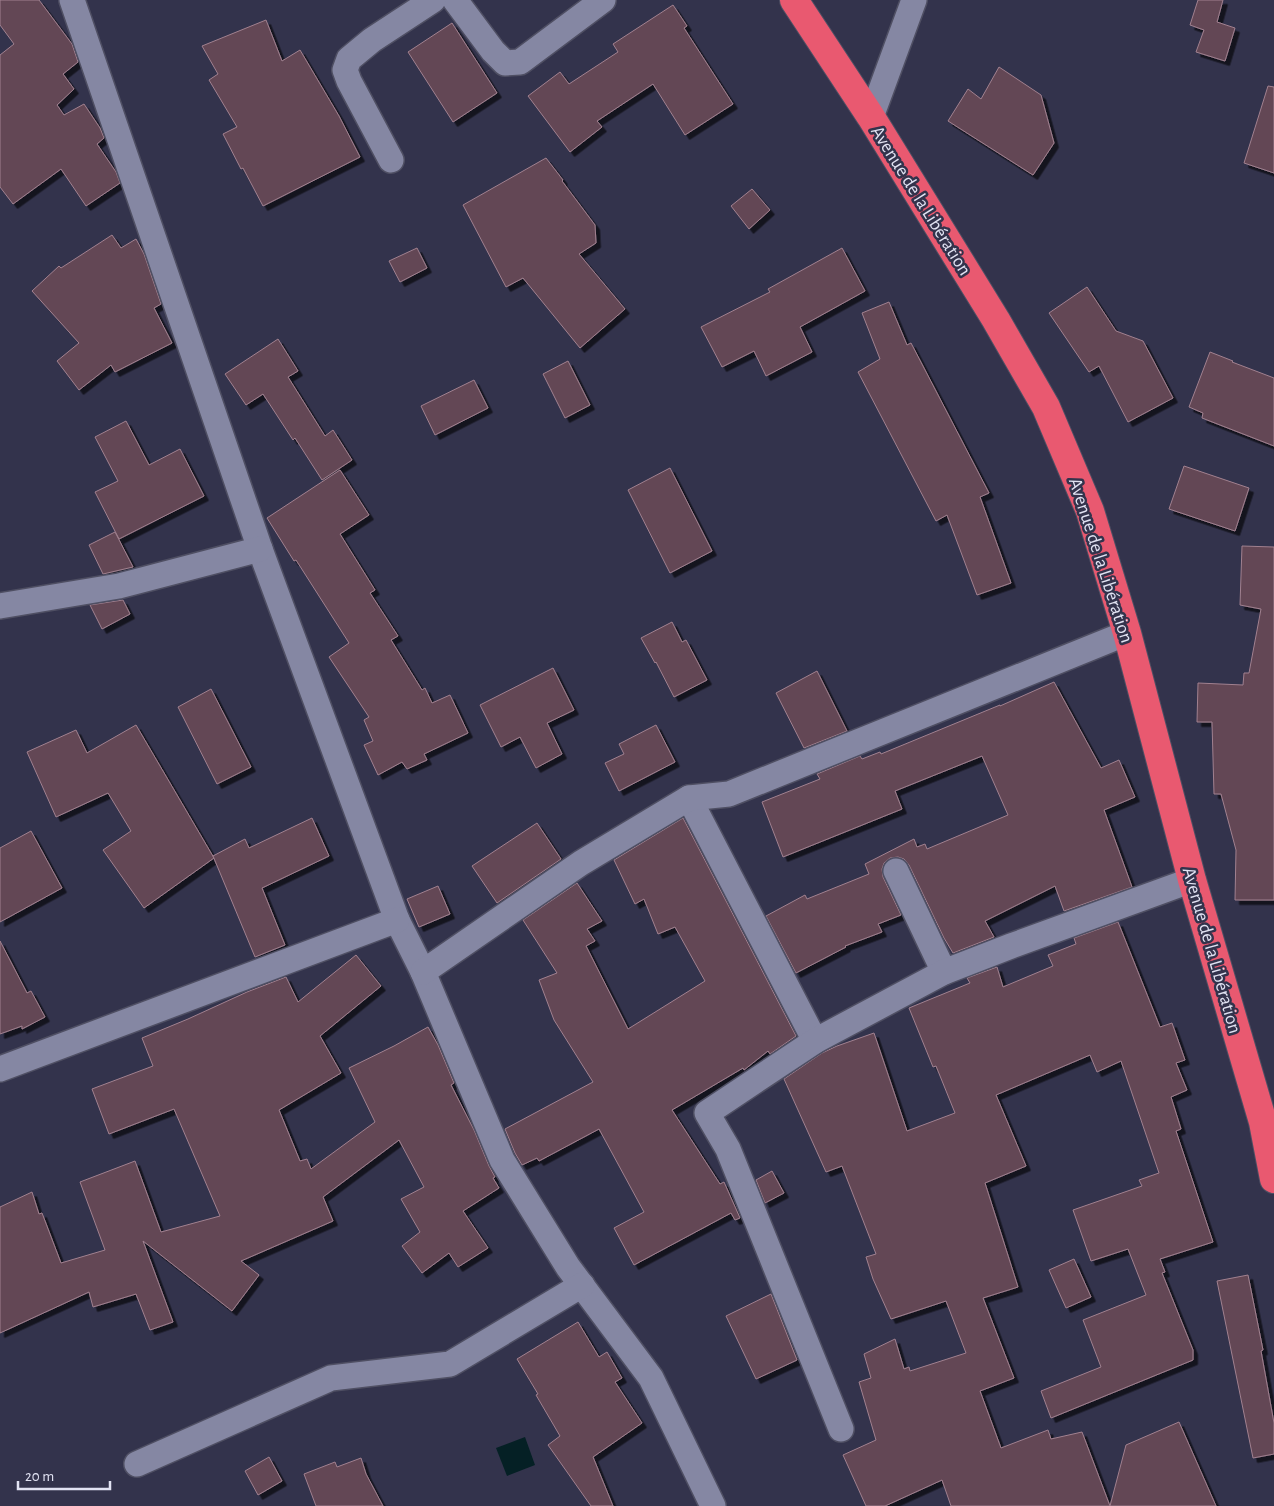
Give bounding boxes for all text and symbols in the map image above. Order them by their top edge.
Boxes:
street label: Avenue de la Libération [867,123,974,279]
street label: Avenue de la Libération [1065,476,1136,645]
street label: Avenue de la Libération [1179,865,1244,1036]
scale bar [18,1458,110,1490]
text: 20 m [25,1469,54,1484]

